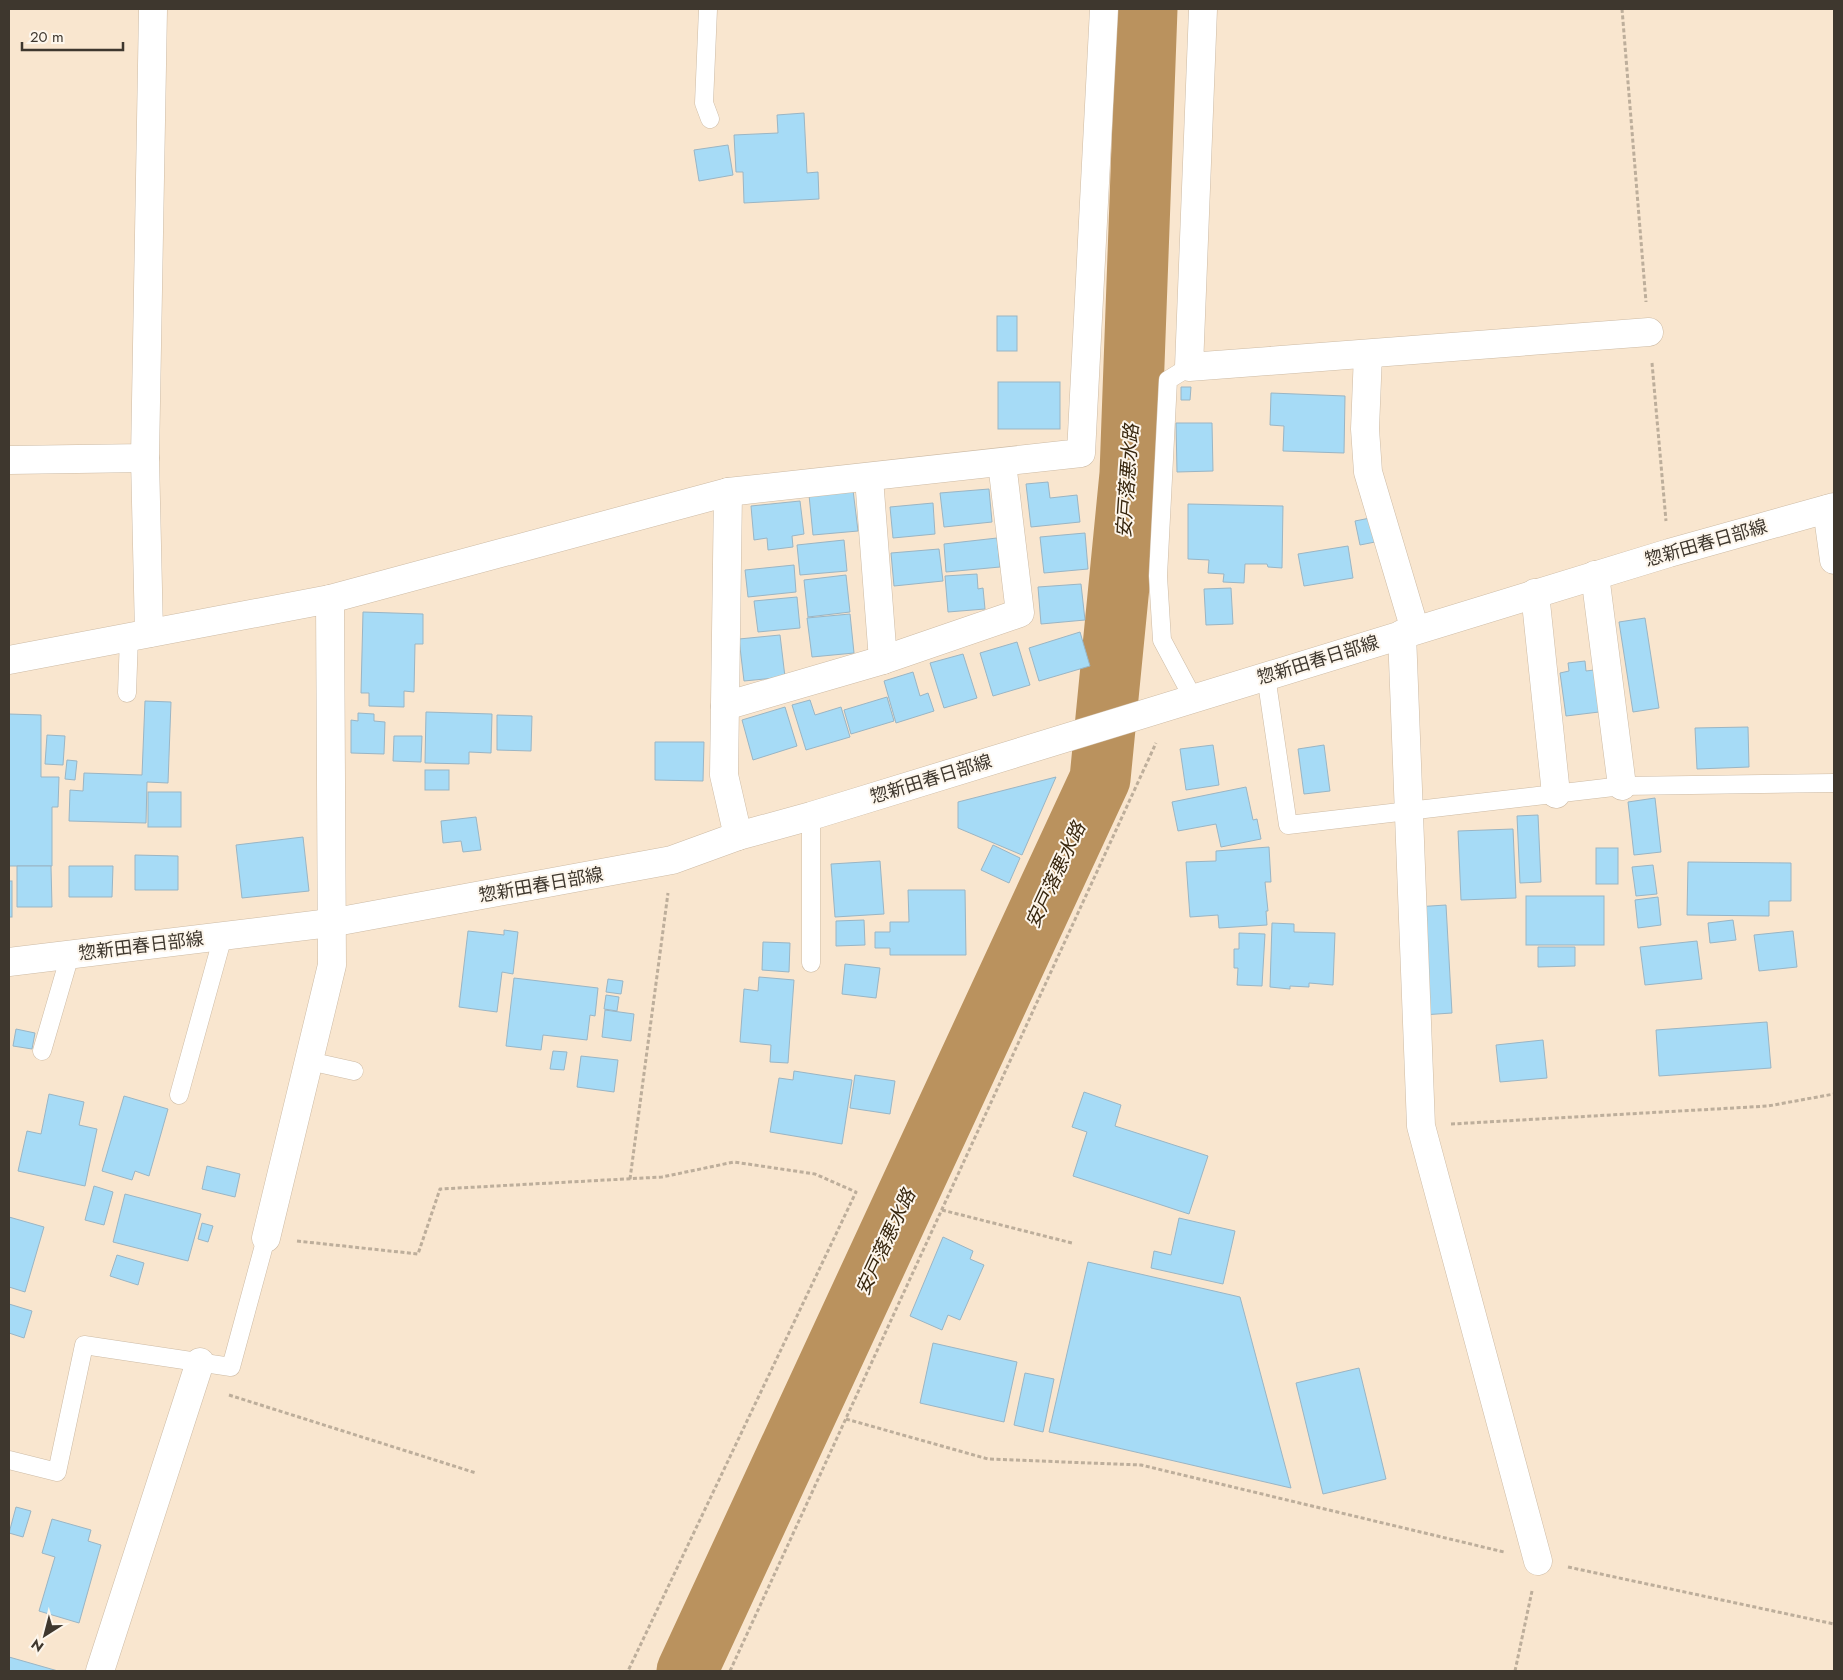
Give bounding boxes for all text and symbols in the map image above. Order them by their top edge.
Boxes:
scale bar [22,20,124,52]
text: 20 m [30,26,64,48]
water label: 安戸落悪水路 [1110,421,1145,539]
street label: 惣新田春日部線 [1642,513,1770,573]
street label: 惣新田春日部線 [1254,629,1382,691]
street label: 惣新田春日部線 [867,748,995,810]
water label: 安戸落悪水路 [1019,816,1093,933]
street label: 惣新田春日部線 [477,861,605,909]
street label: 惣新田春日部線 [77,925,205,967]
water label: 安戸落悪水路 [849,1183,923,1300]
north arrow [20,1610,70,1660]
text: N [27,1634,48,1657]

